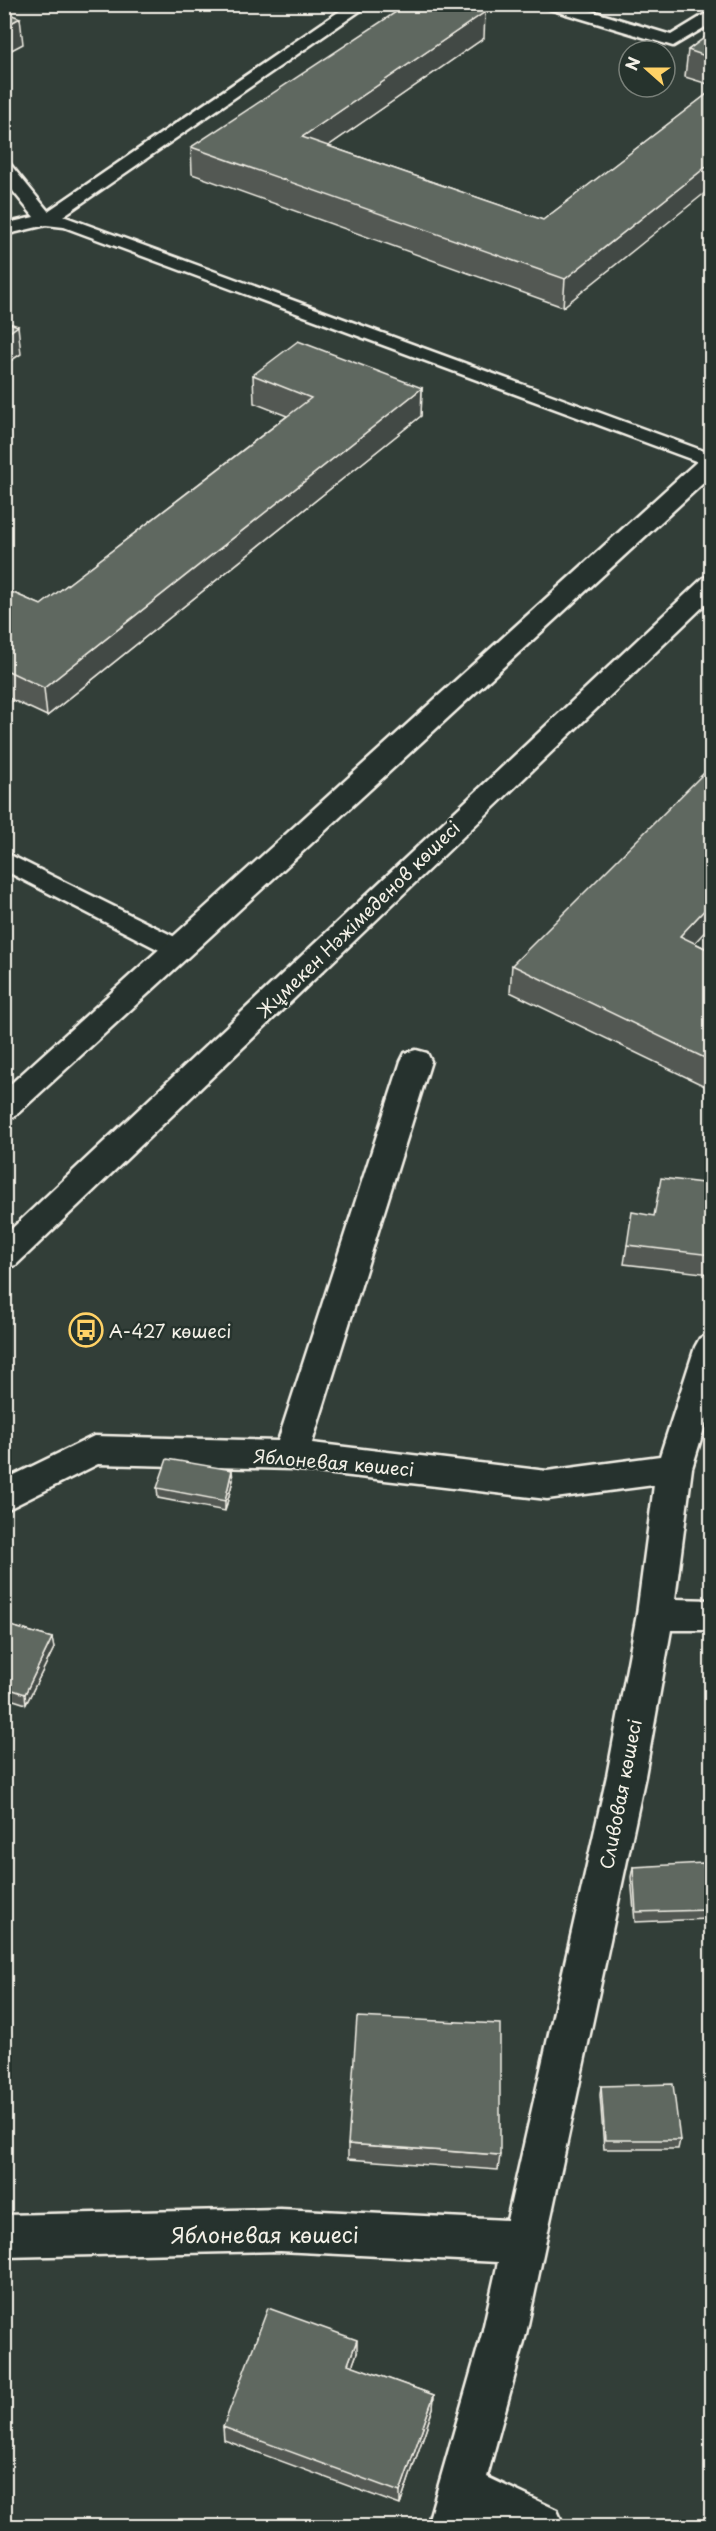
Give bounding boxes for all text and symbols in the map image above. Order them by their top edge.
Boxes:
north arrow [617,39,677,99]
text: N [619,53,646,73]
street label: Жұмекен Нәжімеденов көшесі [250,814,466,1024]
bus stop icon: A-427 көшесі [68,1312,104,1348]
place label: A-427 көшесі [109,1317,232,1344]
street label: Яблоневая көшесі [253,1442,415,1482]
street label: Сливовая көшесі [592,1717,648,1871]
street label: Яблоневая көшесі [171,2218,359,2250]

